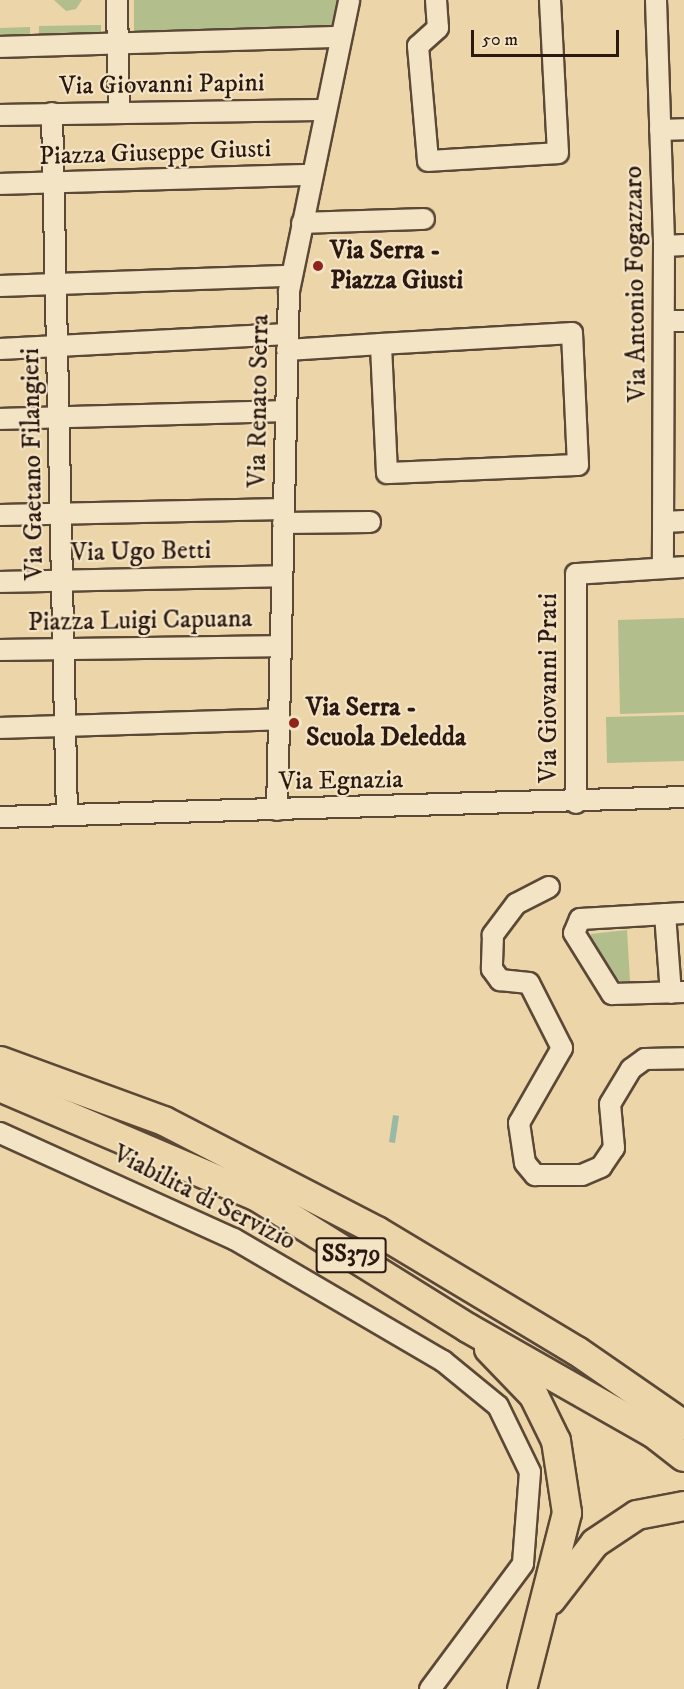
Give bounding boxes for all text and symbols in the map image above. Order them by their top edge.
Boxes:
scale bar [474,18,622,56]
text: 50 m [482,29,518,51]
street label: Via Giovanni Papini [59,68,265,102]
street label: Piazza Giuseppe Giusti [38,133,272,173]
street label: Via Antonio Fogazzaro [618,166,654,402]
place label: Via Serra - Piazza Giusti [330,235,463,296]
marker: Via Serra - Piazza Giusti [311,259,325,273]
street label: Via Renato Serra [242,314,276,488]
street label: Via Gaetano Filangieri [15,348,51,580]
street label: Via Ugo Betti [70,535,212,569]
street label: Via Giovanni Prati [533,593,565,783]
street label: Piazza Luigi Capuana [27,603,253,639]
place label: Via Serra - Scuola Deledda [306,692,466,754]
marker: Via Serra - Scuola Deledda [287,716,301,730]
street label: Via Egnazia [279,764,403,798]
street label: Viabilità di Servizio [108,1139,300,1257]
road number: SS379 [315,1234,387,1276]

